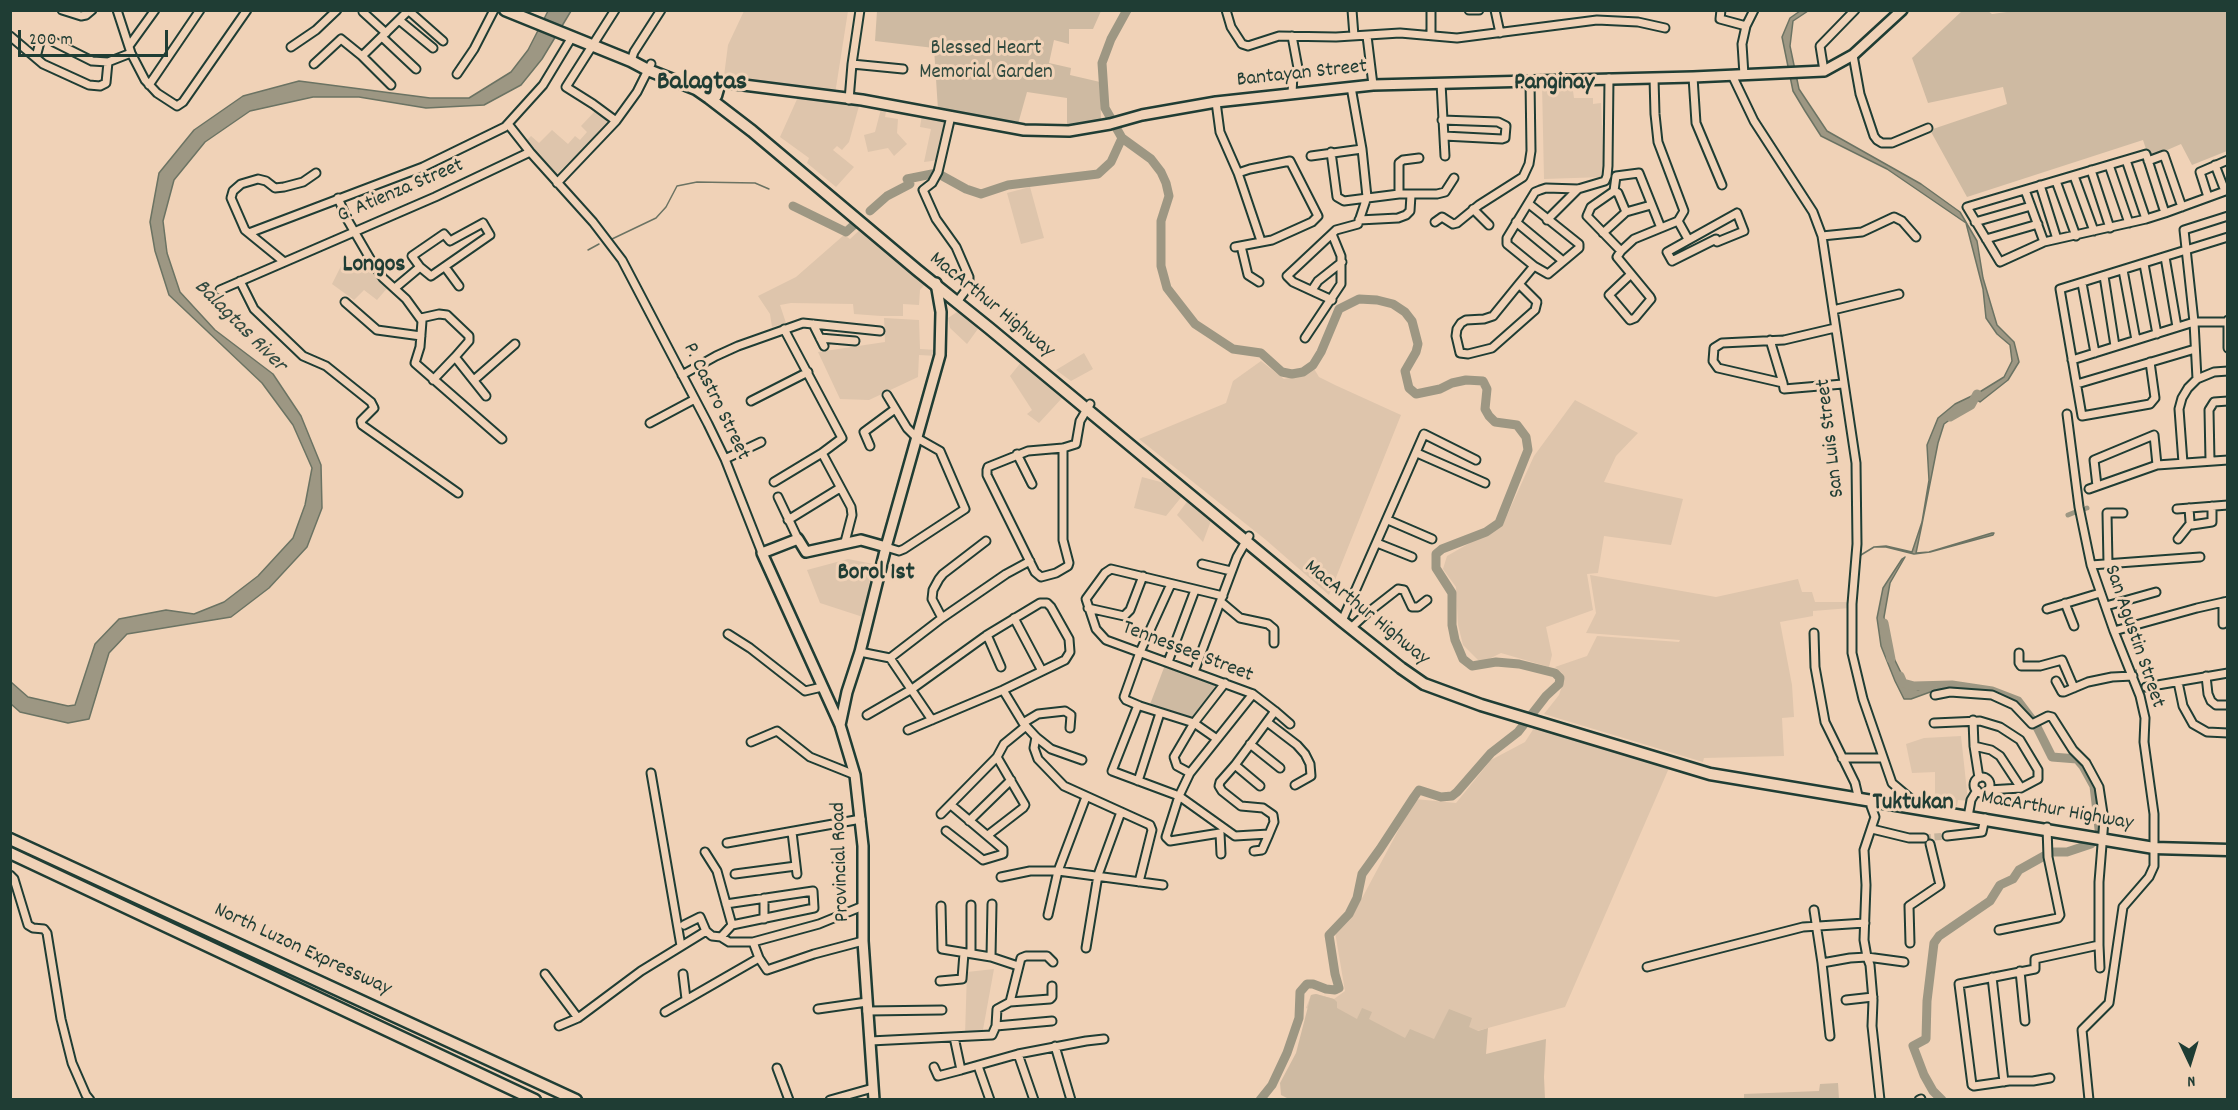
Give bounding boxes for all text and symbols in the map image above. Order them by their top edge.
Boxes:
scale bar [21,18,171,56]
text: 200 m [29,28,73,53]
park label: Blessed Heart Memorial Garden [919,37,1053,87]
street label: Bantayan Street [1236,56,1368,94]
district label: Balagtas [657,68,747,100]
district label: Panginay [1514,71,1594,99]
street label: G. Atienza Street [334,154,468,230]
street label: MacArthur Highway [923,248,1059,364]
district label: Longos [343,253,405,281]
water label: Balagtas River [187,275,291,379]
street label: P. Castro Street [676,339,754,465]
street label: San Luis Street [1812,377,1852,499]
street label: MacArthur Highway [1298,556,1434,672]
district label: Borol 1st [837,561,915,589]
street label: San Agustin Street [2097,562,2169,712]
street label: Tennessee Street [1118,616,1256,690]
street label: MacArthur Highway [1979,786,2135,838]
district label: Tuktukan [1872,791,1954,819]
street label: Provincial Road [827,802,857,922]
street label: North Luzon Expressway [209,899,395,1003]
north arrow [2160,1032,2220,1092]
text: N [2187,1069,2196,1092]

